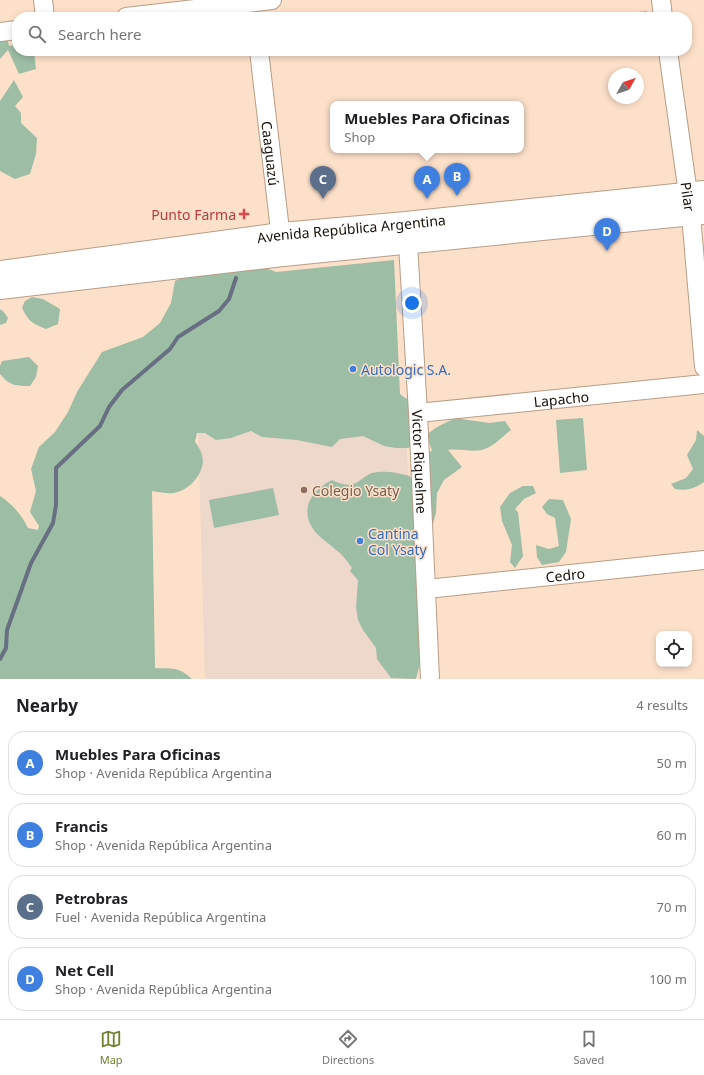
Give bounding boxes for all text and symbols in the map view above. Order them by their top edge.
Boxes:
search box [12,12,692,56]
icon: search [26,23,48,45]
text: Search here [58,24,141,44]
north arrow [608,68,644,104]
popup [330,101,524,153]
text: Muebles Para Oficinas [344,108,510,128]
street label: Caaguazú [258,120,284,187]
text: Shop [344,128,375,146]
pin: B [444,163,470,196]
pin: C [310,166,336,199]
pin: A [414,166,440,199]
street label: Pilar [677,181,700,213]
place label: Punto Farma [151,205,236,224]
marker: Punto Farma [239,209,249,219]
street label: Avenida República Argentina [256,209,446,247]
pin: D [594,218,620,251]
your location [402,293,422,313]
place label: Autologic S.A. [361,360,451,379]
marker: Autologic S.A. [348,364,358,374]
street label: Lapacho [533,386,590,411]
street label: Victor Riquelme [408,409,432,514]
place label: Colegio Ysaty [312,481,400,500]
marker: Colegio Ysaty [299,485,309,495]
place label: Cantina Col Ysaty [368,524,428,559]
marker: Cantina Col Ysaty [355,536,365,546]
street label: Cedro [545,563,586,586]
map controls [656,631,692,667]
button: locate [656,631,692,667]
text: Nearby [16,694,78,717]
text: 4 results [636,696,688,714]
text: Muebles Para Oficinas [55,744,220,764]
text: A [26,754,35,772]
text: 50 m [657,754,687,772]
text: Shop · Avenida República Argentina [55,764,272,782]
text: Francis [55,816,108,836]
text: B [26,826,34,844]
text: 60 m [657,826,687,844]
text: Shop · Avenida República Argentina [55,836,272,854]
text: Petrobras [55,888,128,908]
text: C [26,898,34,916]
text: 70 m [657,898,687,916]
text: Fuel · Avenida República Argentina [55,908,266,926]
text: Net Cell [55,960,114,980]
text: D [25,970,35,988]
text: 100 m [649,970,687,988]
text: Shop · Avenida República Argentina [55,980,272,998]
tab: Map [100,1028,123,1067]
tab: Directions [322,1028,374,1067]
tab: Saved [574,1028,604,1067]

